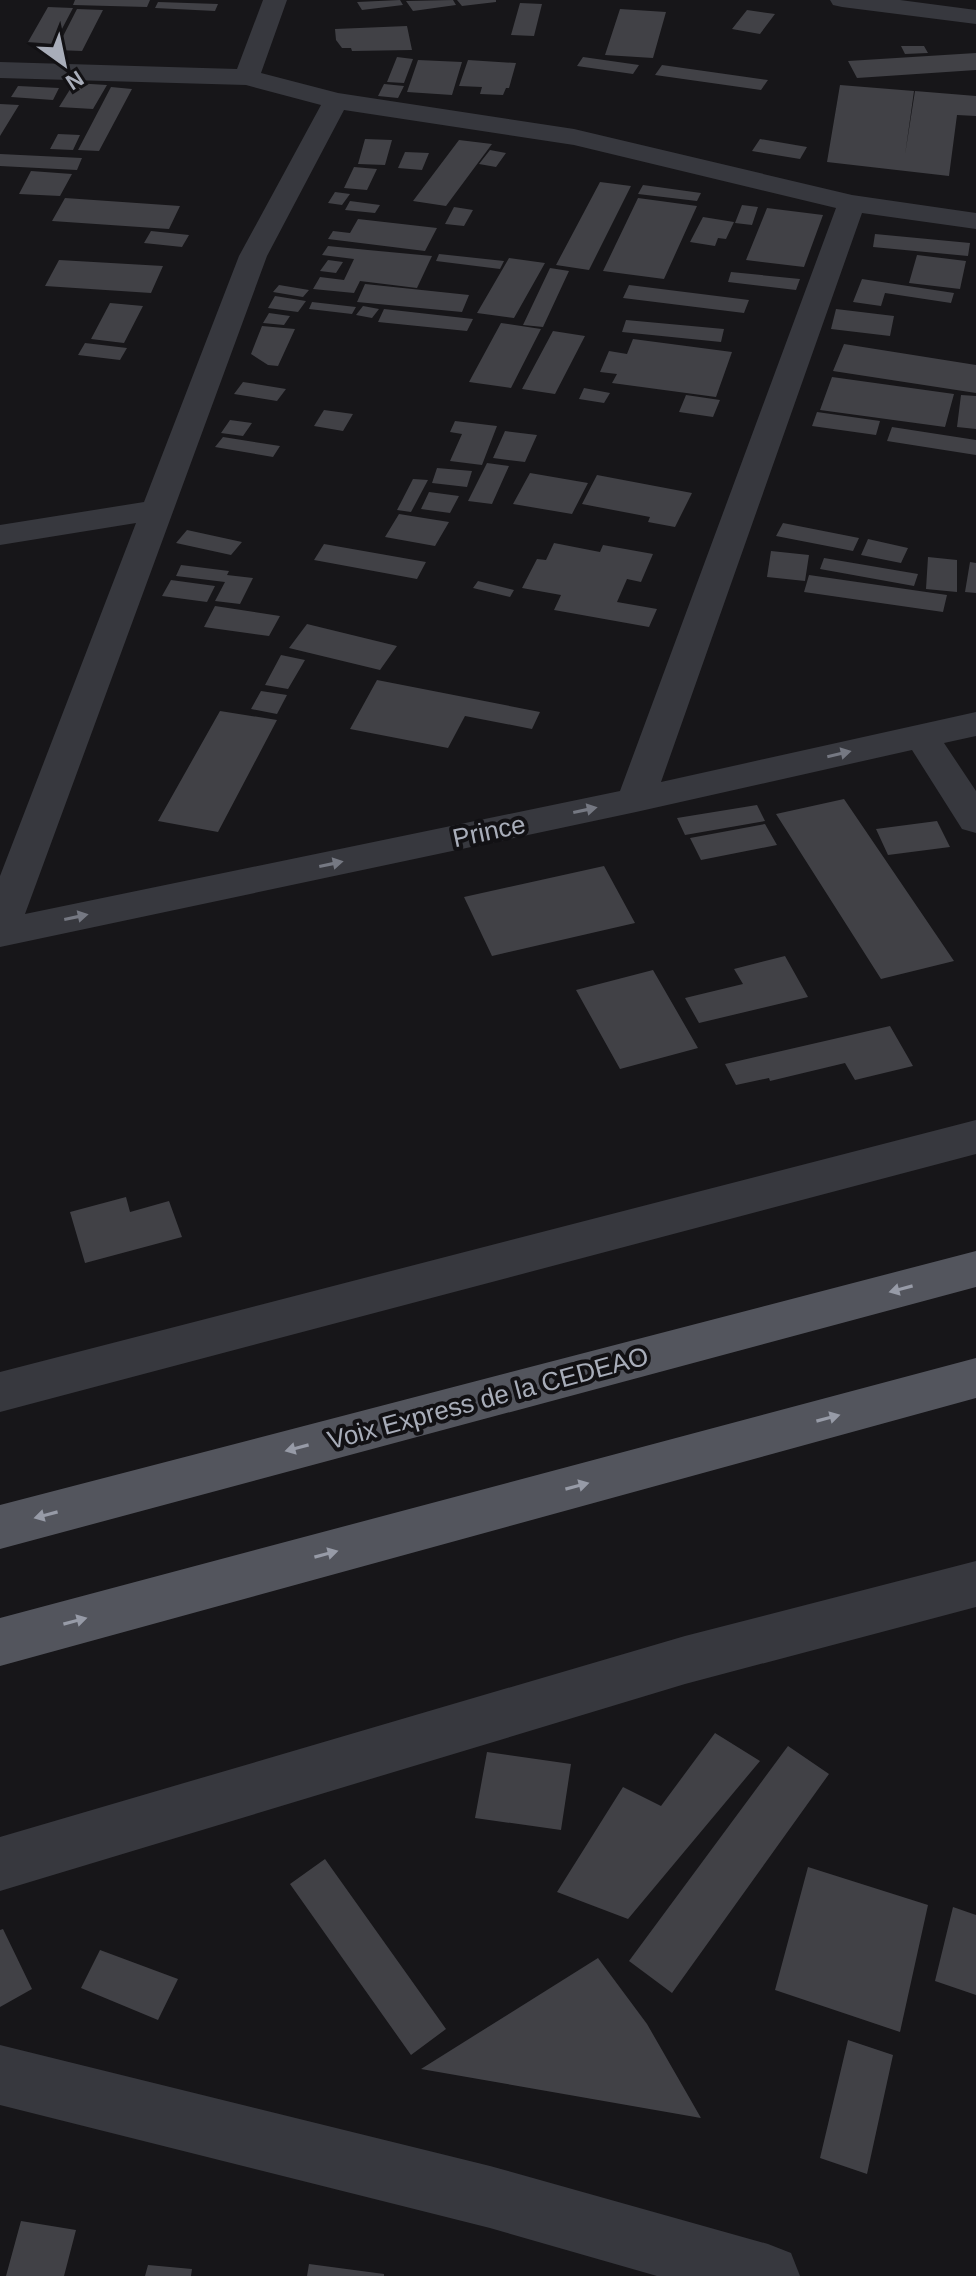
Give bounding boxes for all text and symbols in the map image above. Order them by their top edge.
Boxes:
north arrow [24,24,104,104]
text: N [61,66,88,95]
one-way arrow [827,747,852,760]
one-way arrow [573,804,598,816]
street label: Prince [450,809,528,853]
one-way arrow [319,857,344,870]
one-way arrow [64,910,89,923]
one-way arrow [888,1284,913,1296]
street label: Voix Express de la CEDEAO [324,1341,652,1455]
one-way arrow [816,1412,841,1424]
one-way arrow [285,1443,310,1455]
one-way arrow [565,1479,590,1491]
one-way arrow [33,1509,58,1521]
one-way arrow [314,1547,339,1559]
one-way arrow [63,1615,88,1627]

